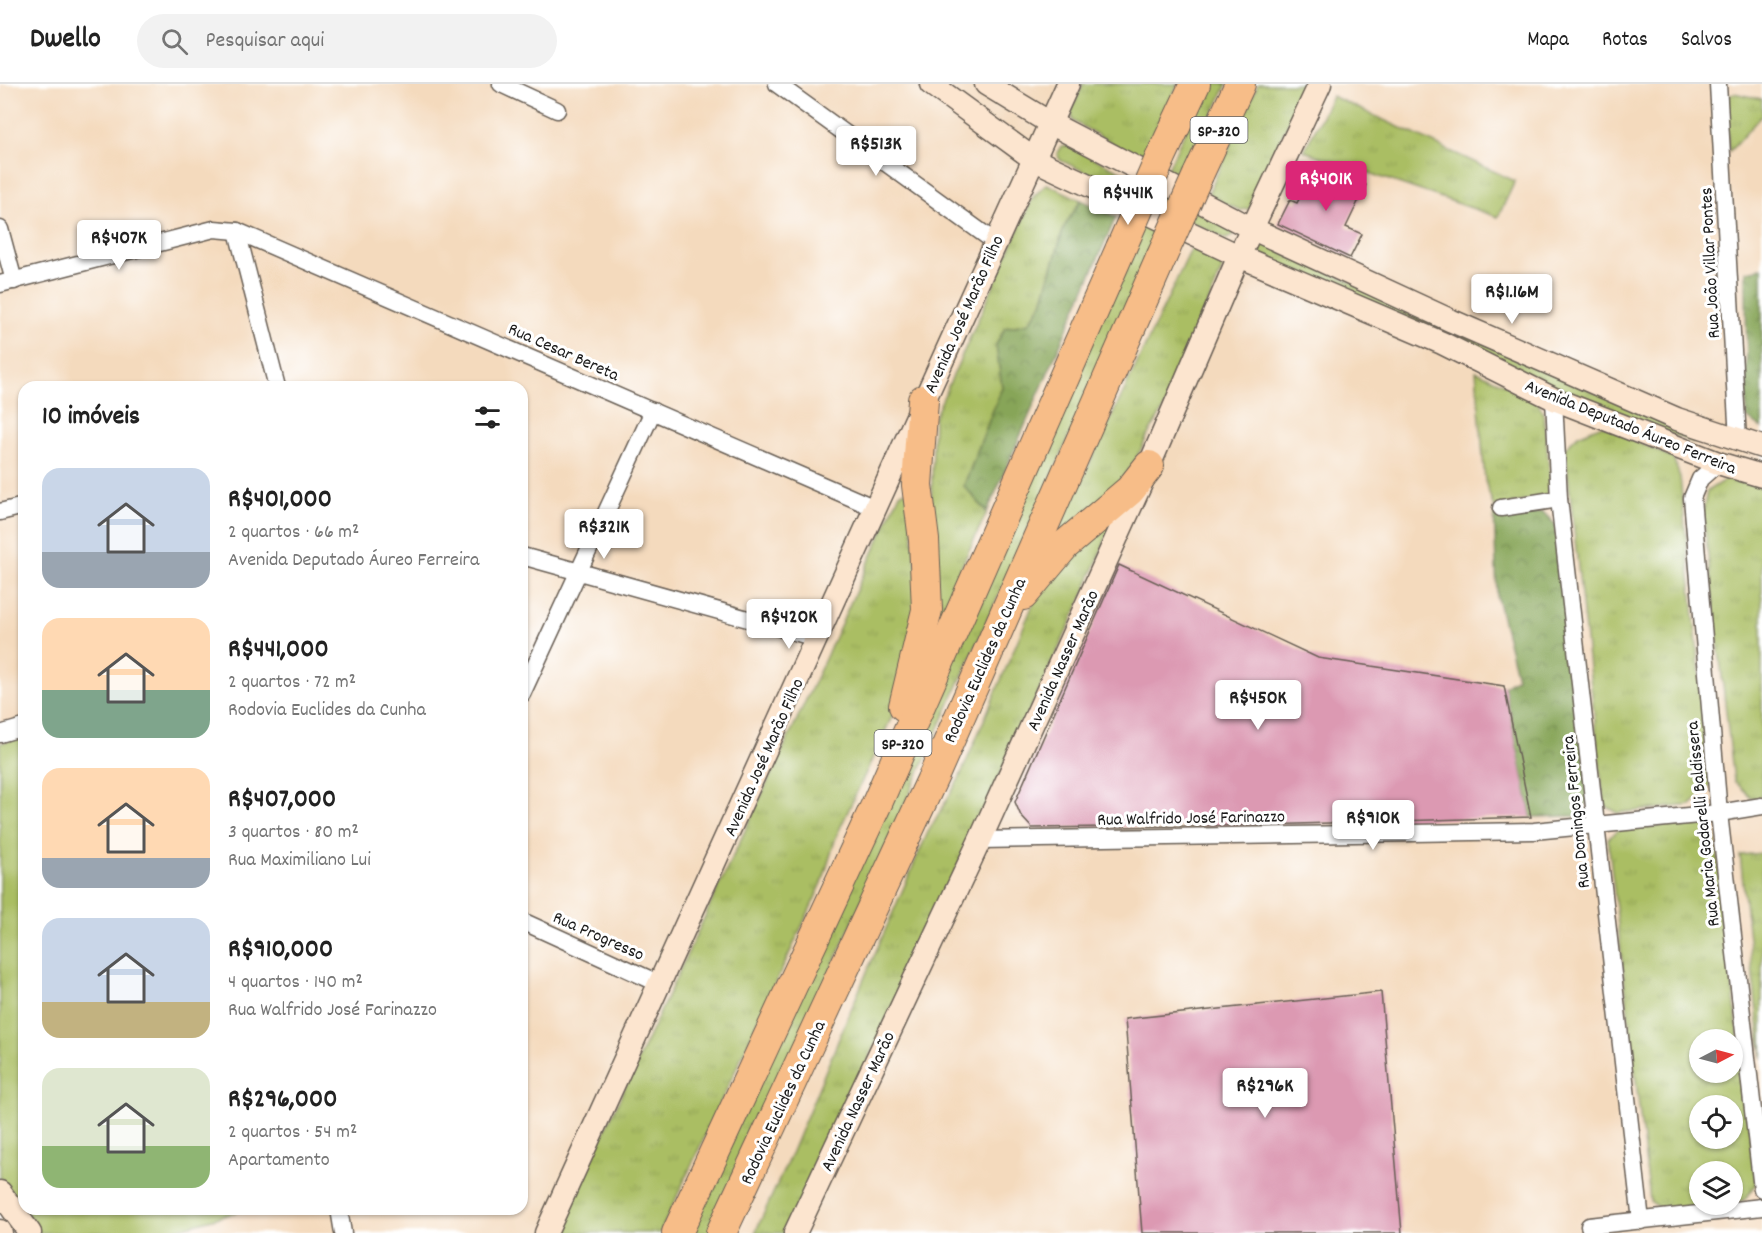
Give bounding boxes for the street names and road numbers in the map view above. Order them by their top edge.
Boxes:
road number: SP-320 [1190,117,1248,143]
street label: Rua João Villar Pontes [1695,187,1728,339]
street label: Avenida José Marão Filho [919,232,1011,398]
street label: Rua Cesar Bereta [504,318,623,389]
street label: Avenida Deputado Áureo Ferreira [1521,374,1740,482]
street label: Rodovia Euclides da Cunha [939,574,1034,747]
street label: Avenida Nasser Marão [1022,587,1107,735]
street label: Avenida José Marão Filho [719,675,811,841]
street label: Rua Maria Godarelli Baldissera [1681,719,1728,928]
road number: SP-320 [874,730,932,756]
street label: Rua Domingos Ferreira [1557,734,1598,889]
street label: Rua Walfrido José Farinazzo [1097,805,1285,834]
street label: Rua Progresso [548,906,648,969]
street label: Rodovia Euclides da Cunha [735,1017,833,1189]
street label: Avenida Nasser Marão [816,1028,903,1176]

